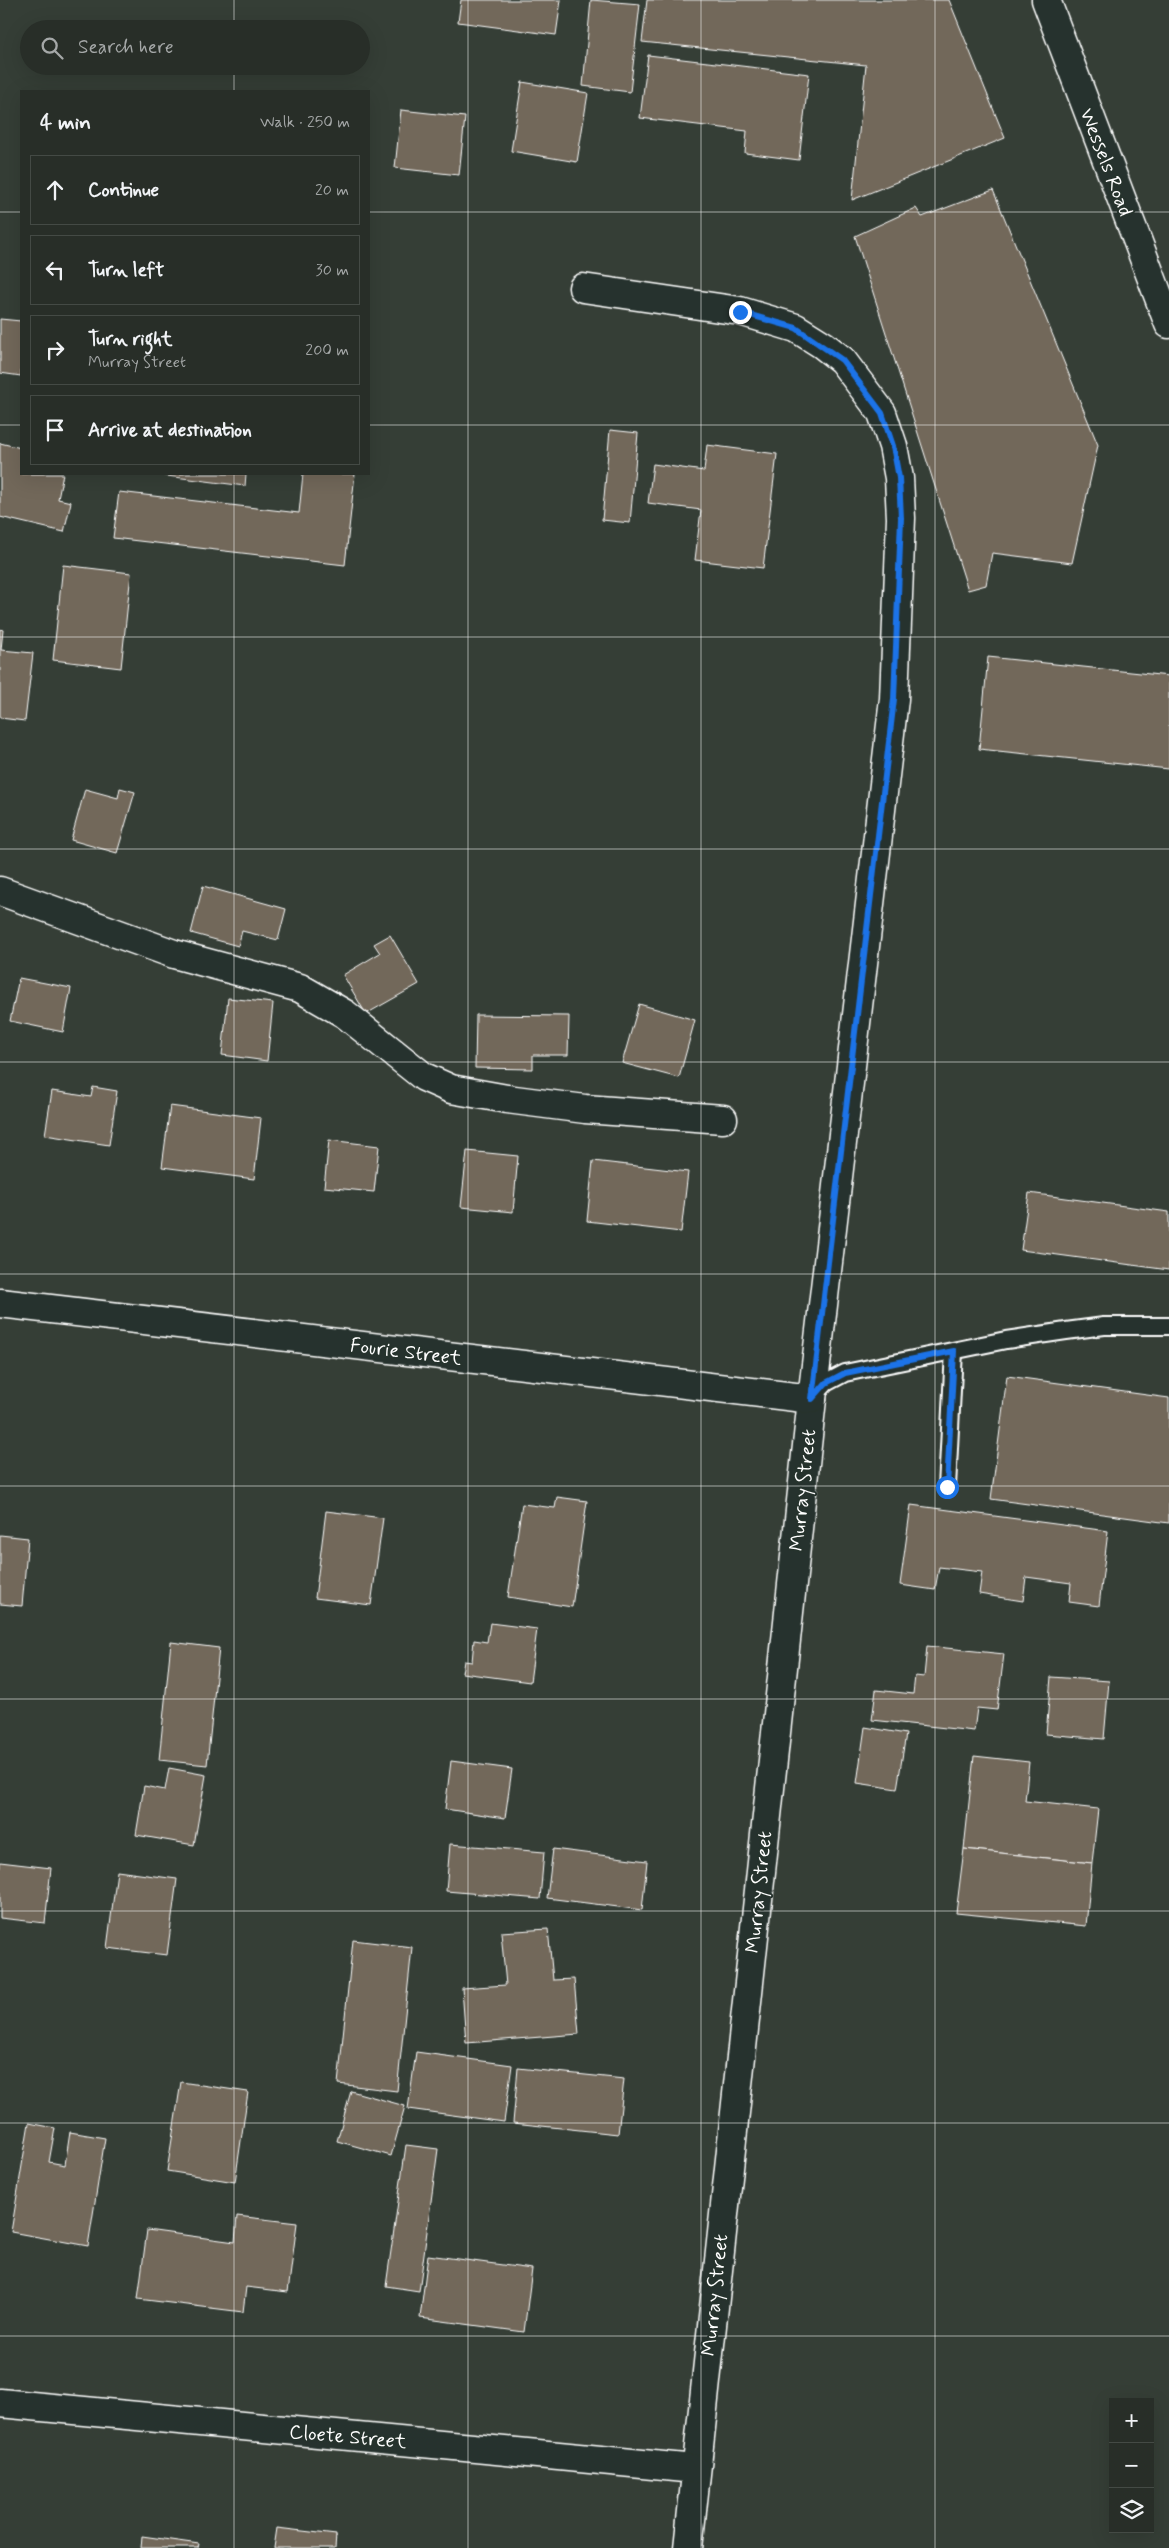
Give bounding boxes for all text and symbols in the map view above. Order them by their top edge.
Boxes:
search box [20,20,370,75]
icon: search [38,34,66,62]
text: Search here [78,35,174,60]
street label: Wessels Road [1073,105,1139,220]
text: 4 min [40,109,91,137]
text: Walk · 250 m [260,112,350,133]
icon: ahead [41,176,69,204]
text: Continue [88,178,159,203]
text: 20 m [315,180,349,201]
icon: left [41,256,69,284]
text: Turn left [88,258,164,283]
text: 30 m [316,260,349,281]
route end [729,301,752,324]
text: Turn right [88,327,172,352]
icon: right [41,336,69,364]
text: 200 m [305,340,349,361]
text: Murray Street [88,352,186,373]
icon: arrive [41,416,69,444]
text: Arrive at destination [88,418,252,443]
street label: Fourie Street [349,1332,463,1373]
street label: Murray Street [784,1428,823,1553]
route start [936,1476,959,1499]
street label: Murray Street [740,1830,779,1955]
street label: Murray Street [696,2233,735,2358]
map controls [1109,2398,1154,2533]
button: + [1109,2398,1154,2443]
street label: Cloete Street [288,2419,408,2456]
button: − [1109,2443,1154,2488]
button: layers [1109,2488,1154,2533]

